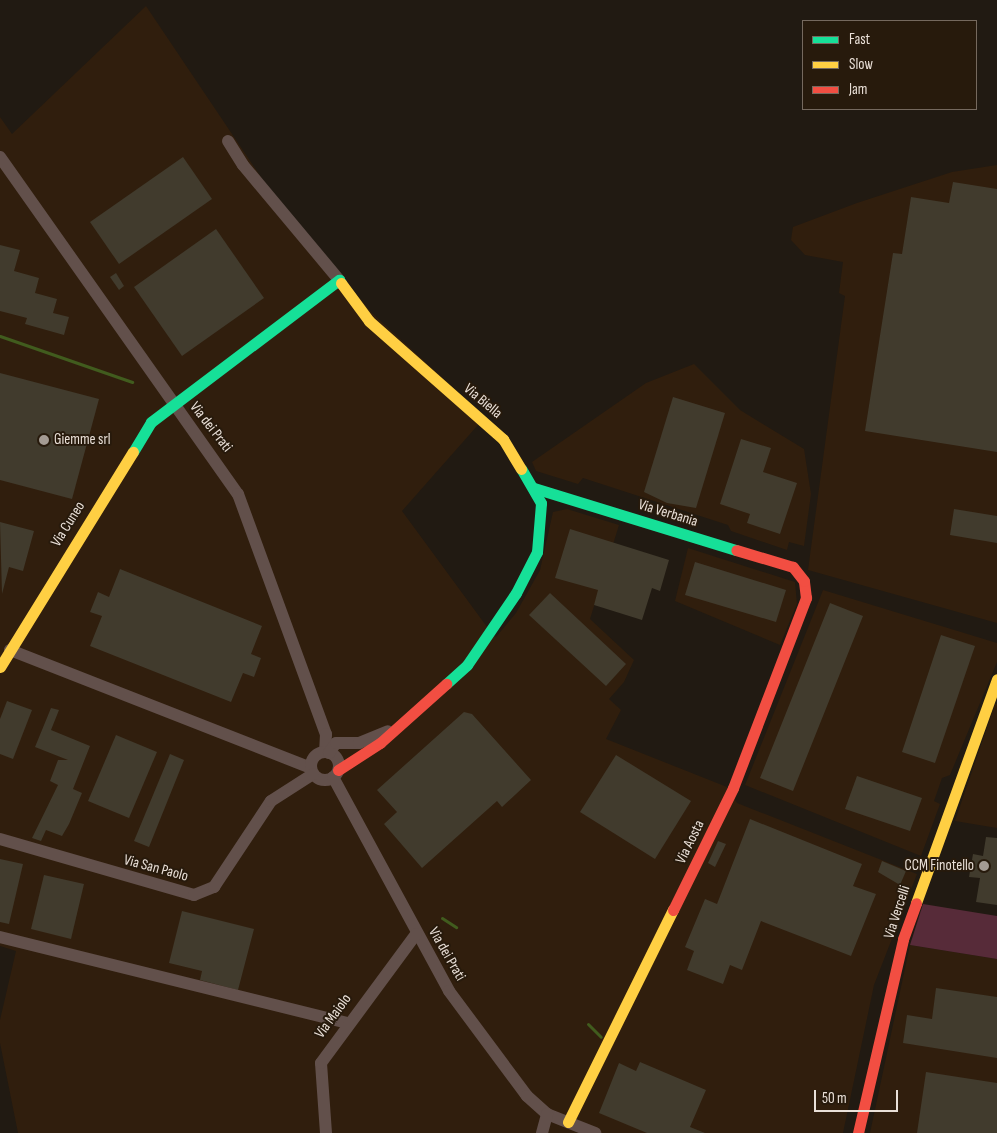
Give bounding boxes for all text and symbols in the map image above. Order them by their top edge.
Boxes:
legend [802,20,977,110]
text: Fast [849,30,870,49]
text: Slow [849,55,873,74]
text: Jam [849,80,867,99]
street label: Via Biella [460,380,506,422]
street label: Via dei Prati [186,398,236,456]
place label: Giemme srl [54,431,110,449]
marker: Giemme srl [38,434,50,446]
street label: Via Verbania [636,495,700,531]
street label: Via Cuneo [47,498,89,550]
street label: Via Aosta [672,817,708,867]
street label: Via San Paolo [122,851,190,885]
place label: CCM Finotello [905,857,974,875]
marker: CCM Finotello [978,860,990,872]
street label: Via Vercelli [880,883,914,941]
street label: Via dei Prati [425,924,469,984]
street label: Via Maiolo [311,990,355,1042]
scale bar [817,1080,901,1112]
text: 50 m [822,1089,847,1108]

